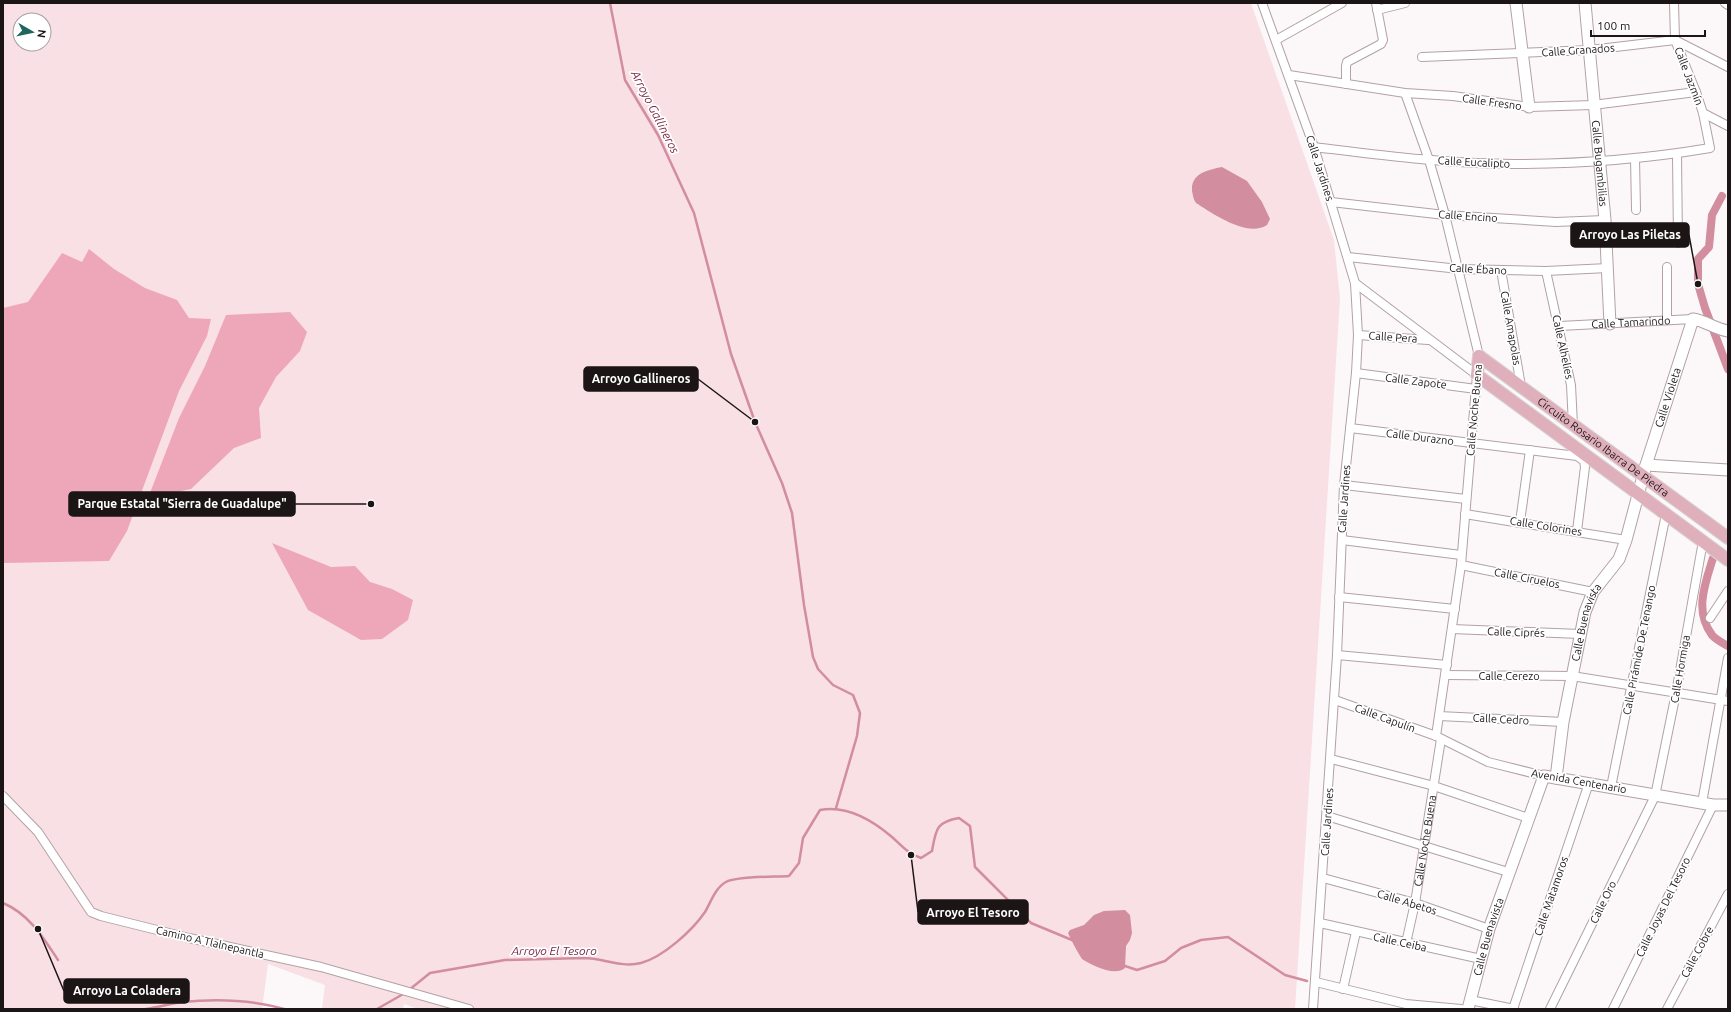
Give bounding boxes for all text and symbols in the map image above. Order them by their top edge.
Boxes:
north arrow [12,12,52,52]
scale bar [1591,12,1705,38]
text: 100 m [1597,19,1630,32]
text: N [35,29,48,39]
street label: Calle Granados [1541,41,1615,59]
street label: Calle Jazmín [1672,45,1706,107]
water label: Arroyo Gallineros [629,67,682,155]
street label: Calle Fresno [1461,92,1523,112]
street label: Calle Bugambilias [1590,120,1610,207]
street label: Calle Jardines [1304,134,1336,203]
street label: Calle Eucalipto [1437,154,1511,170]
street label: Calle Encino [1438,208,1498,224]
callout: Arroyo Las Piletas [1571,223,1689,247]
text: Arroyo Las Piletas [1579,228,1681,241]
street label: Calle Ébano [1449,260,1507,277]
street label: Calle Amapolas [1499,290,1523,366]
street label: Calle Alhelíes [1550,314,1576,381]
street label: Calle Tamarindo [1591,314,1671,330]
street label: Calle Pera [1368,329,1418,345]
street label: Calle Noche Buena [1464,363,1484,457]
street label: Calle Violeta [1653,366,1683,429]
callout: Arroyo Gallineros [584,367,698,391]
street label: Calle Zapote [1385,371,1447,391]
text: Arroyo Gallineros [592,372,691,385]
street label: Circuito Rosario Ibarra De Piedra [1535,395,1671,499]
street label: Calle Durazno [1385,427,1455,447]
street label: Calle Jardines [1336,464,1352,533]
callout: Parque Estatal "Sierra de Guadalupe" [69,492,295,516]
text: Parque Estatal "Sierra de Guadalupe" [77,497,287,510]
street label: Calle Colorines [1509,514,1583,538]
street label: Calle Ciruelos [1493,566,1561,590]
street label: Calle Buenavista [1569,581,1603,662]
street label: Calle Pirámide De Tenango [1621,584,1657,716]
street label: Calle Ciprés [1487,625,1545,639]
street label: Calle Hormiga [1668,634,1692,704]
street label: Calle Cerezo [1478,670,1540,682]
street label: Calle Capulín [1353,701,1417,735]
street label: Calle Cedro [1472,712,1530,726]
street label: Avenida Centenario [1530,767,1628,795]
street label: Calle Jardines [1319,787,1335,856]
street label: Calle Noche Buena [1412,794,1438,887]
street label: Calle Matamoros [1532,854,1570,937]
street label: Calle Joyas Del Tesoro [1634,855,1692,959]
street label: Calle Oro [1588,879,1618,925]
street label: Calle Abetos [1376,887,1439,917]
street label: Calle Buenavista [1471,896,1506,977]
callout: Arroyo El Tesoro [918,900,1028,924]
text: Arroyo El Tesoro [926,906,1020,919]
street label: Camino A Tlalnepantla [155,924,265,960]
street label: Calle Cobre [1678,924,1716,980]
street label: Calle Ceiba [1372,930,1428,954]
water label: Arroyo El Tesoro [510,944,597,957]
callout: Arroyo La Coladera [64,979,189,1003]
text: Arroyo La Coladera [73,984,181,997]

